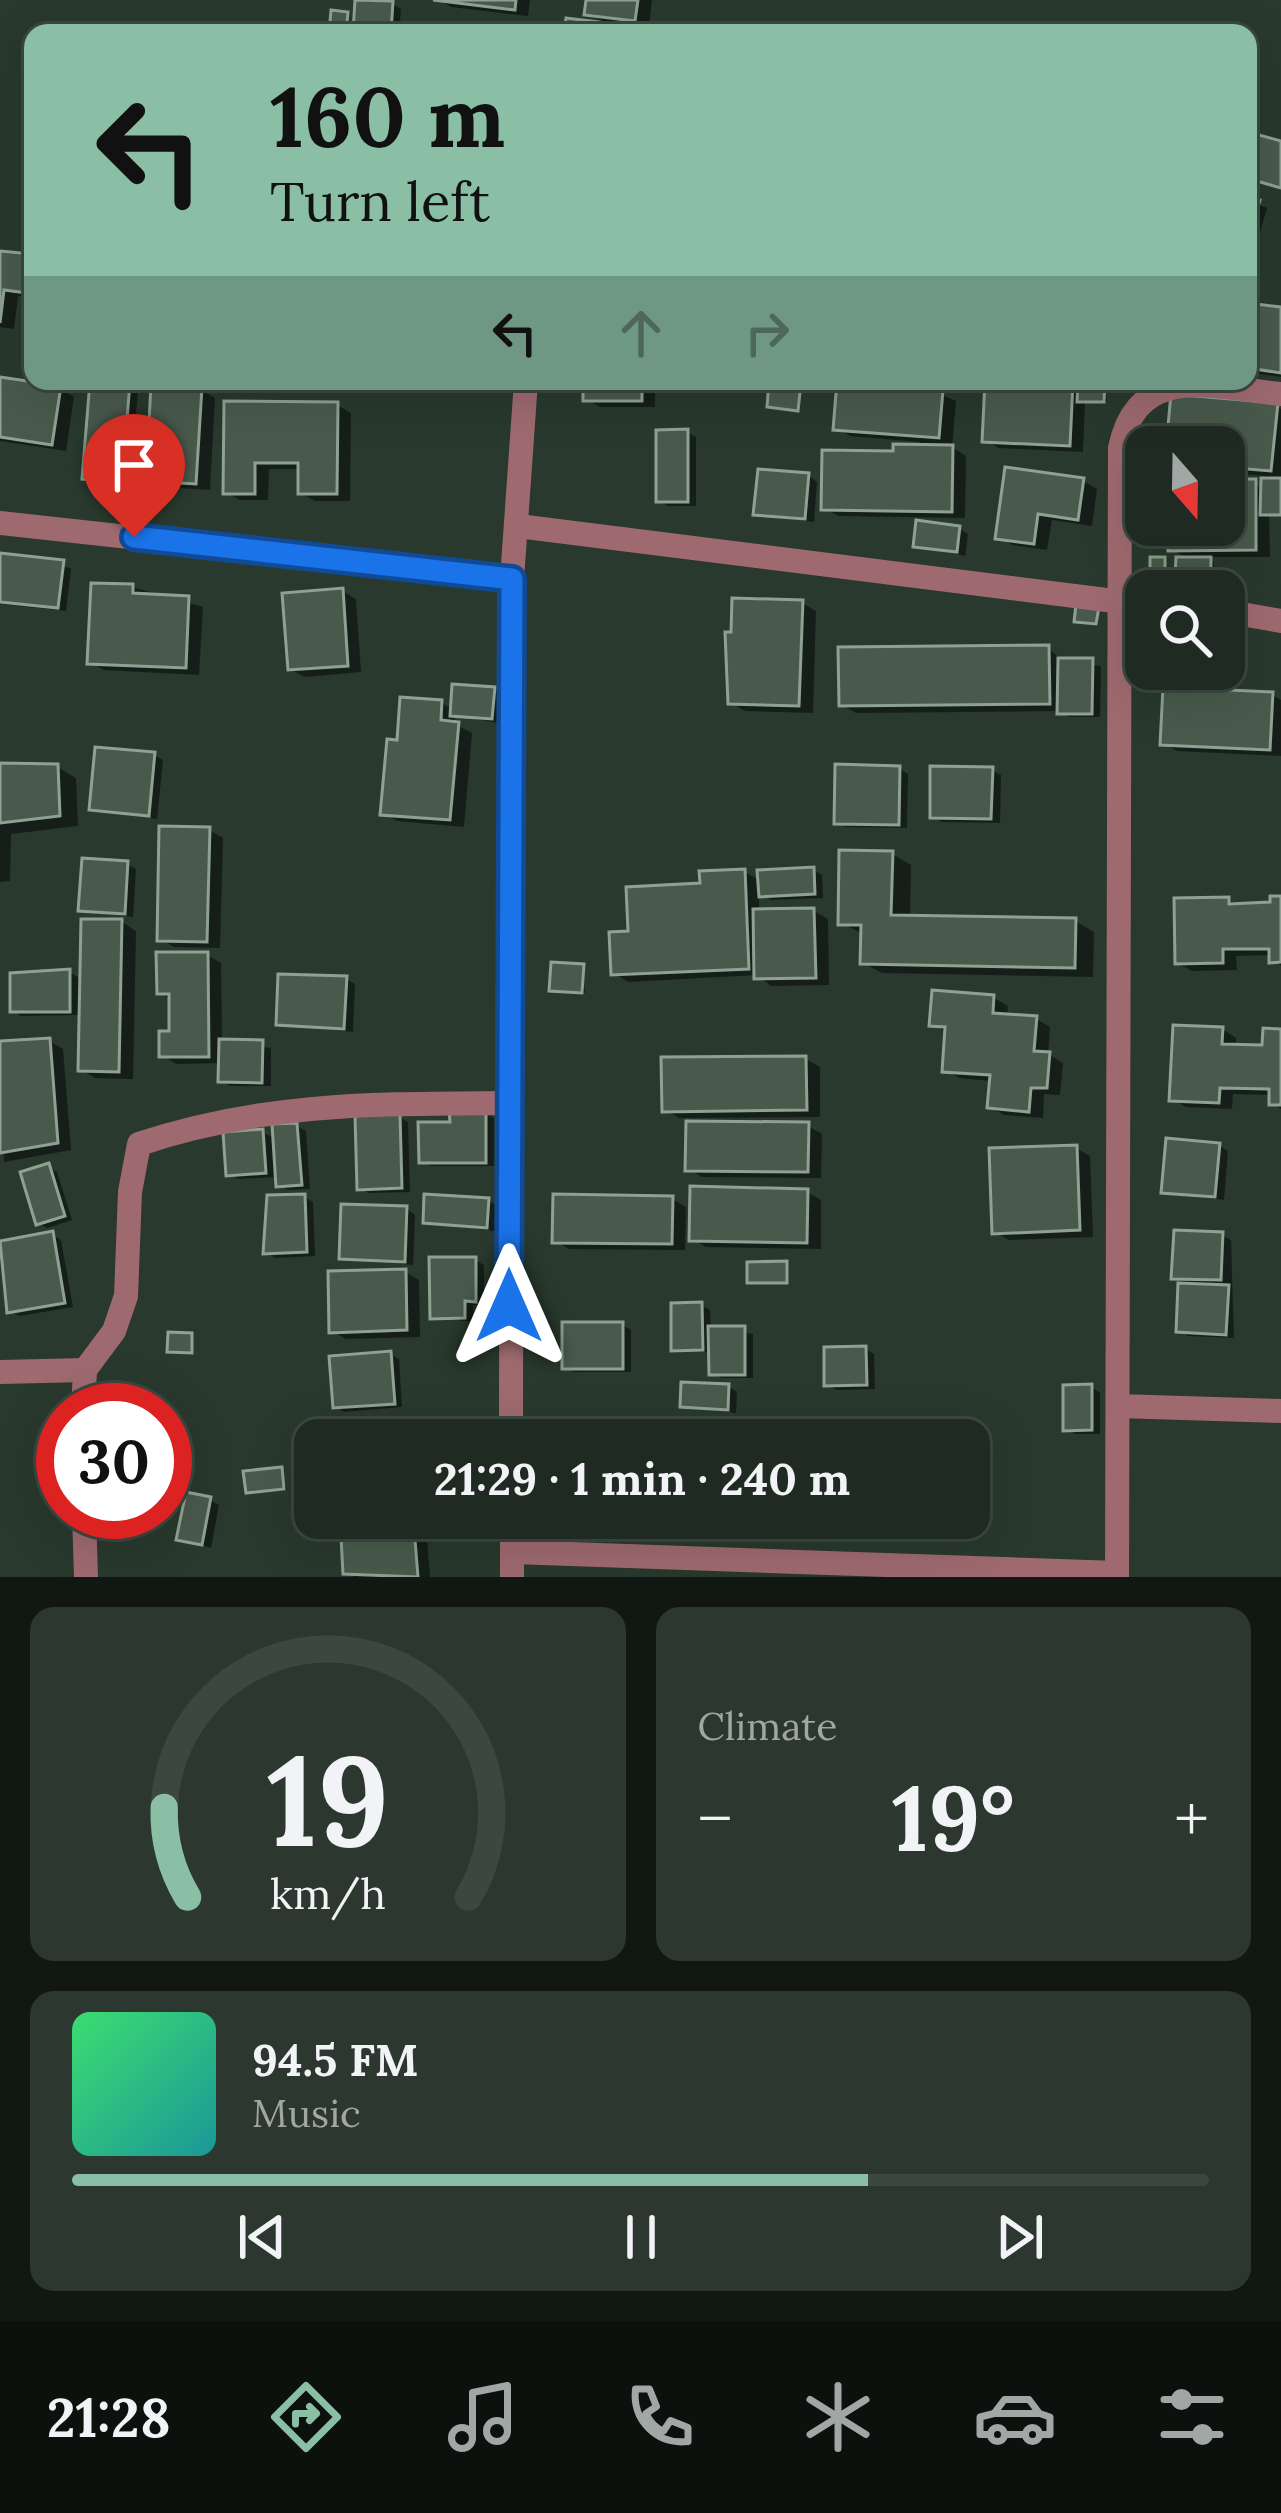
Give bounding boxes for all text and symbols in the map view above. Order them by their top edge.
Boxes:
text: 160 m [270,62,505,170]
icon: left [72,72,228,228]
text: Turn left [270,167,490,236]
icon: left [482,300,548,366]
icon: ahead [608,300,674,366]
icon: right [734,300,800,366]
pin [83,414,185,537]
north arrow [1125,426,1245,546]
map controls [1125,426,1245,690]
icon: arrive [101,432,167,498]
button: search [1125,570,1245,690]
position arrow [446,1243,572,1369]
speed limit sign: 30 [36,1383,192,1539]
text: 21:29 · 1 min · 240 m [434,1450,850,1507]
text: Climate [698,1701,837,1751]
text: 19 [266,1720,389,1880]
text: 19° [892,1760,1015,1876]
text: − [698,1776,732,1860]
text: + [1174,1776,1209,1860]
text: km/h [270,1866,386,1921]
text: 94.5 FM [252,2031,419,2088]
text: Music [252,2088,361,2138]
icon: previous [229,2204,295,2270]
icon: pause [608,2204,674,2270]
icon: next [987,2204,1053,2270]
icon: directions [264,2375,348,2459]
icon: music [441,2375,525,2459]
icon: phone [618,2375,702,2459]
icon: climate [796,2375,880,2459]
icon: car [973,2375,1057,2459]
icon: filters [1150,2375,1234,2459]
text: 21:28 [47,2383,171,2452]

